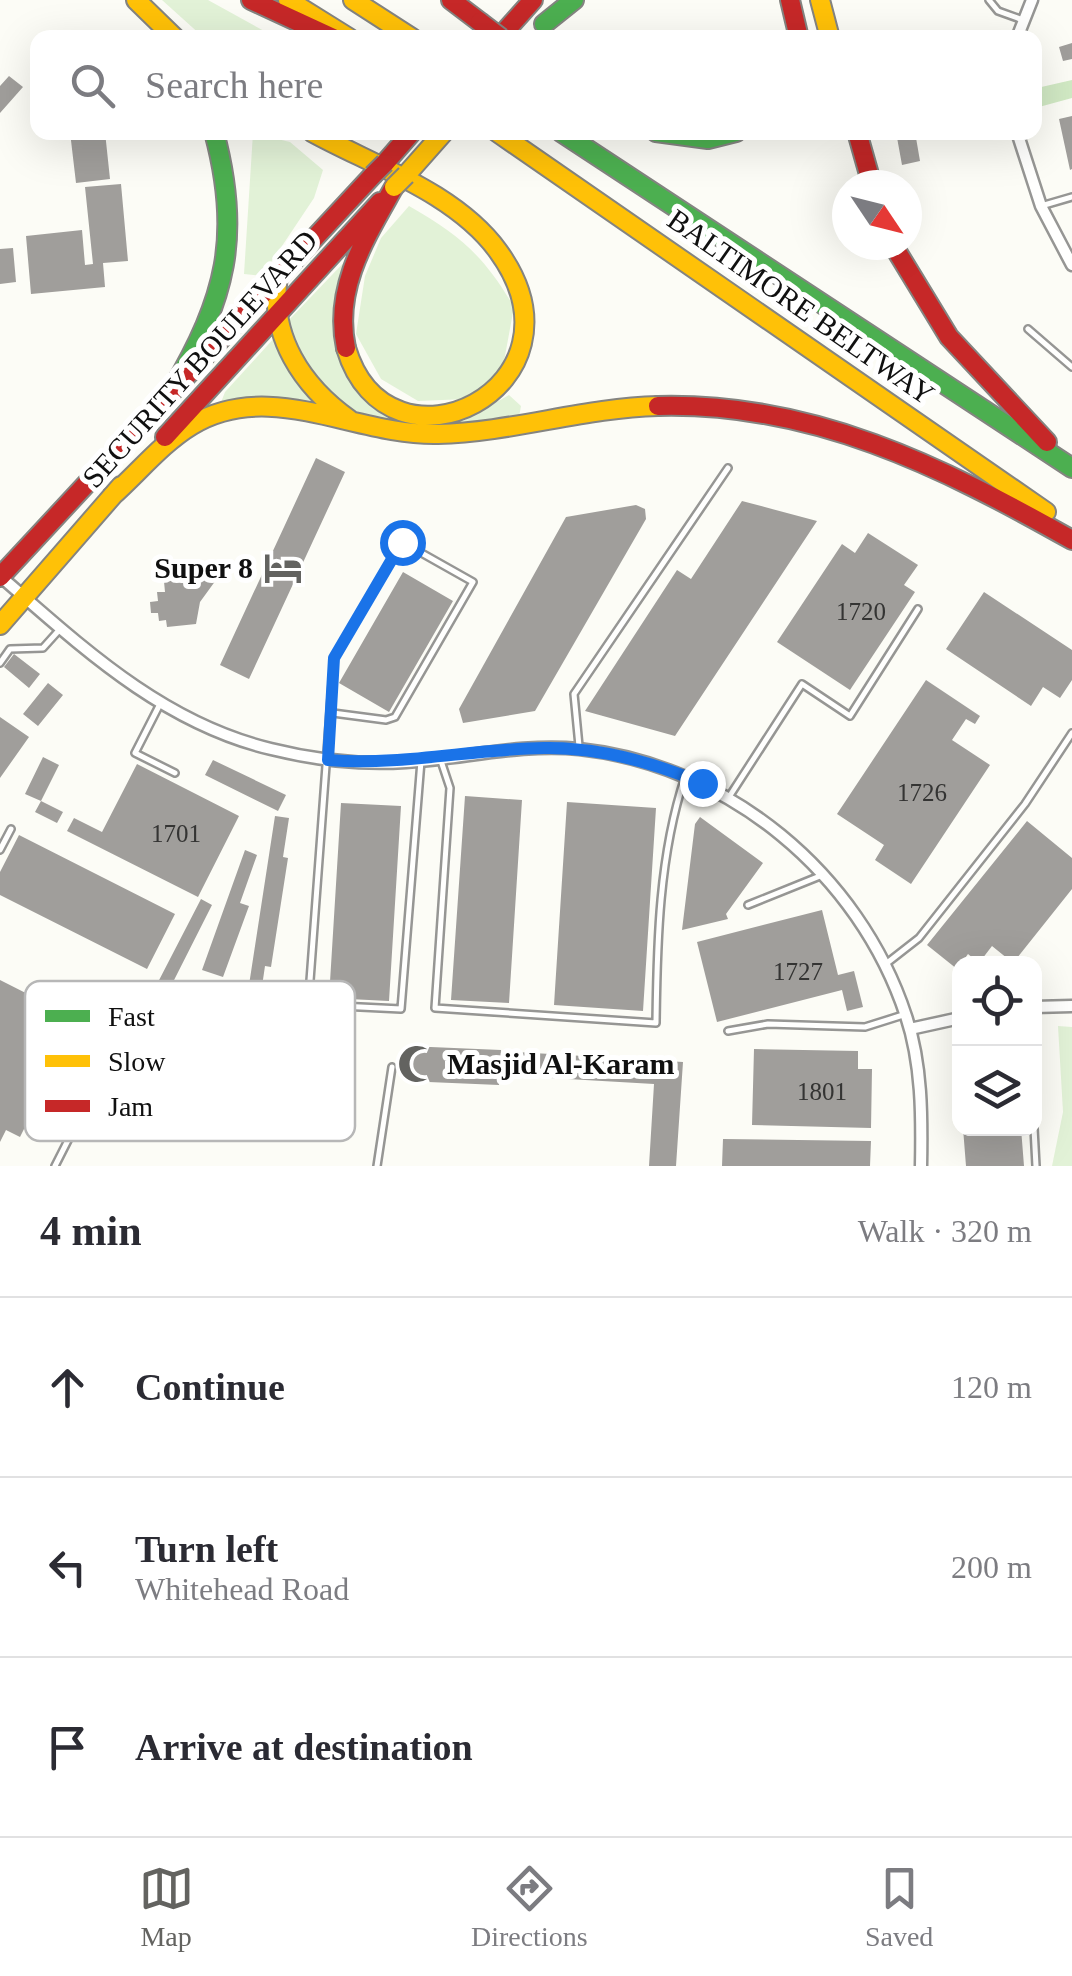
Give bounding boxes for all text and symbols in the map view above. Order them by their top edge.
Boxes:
search box [30,30,1042,140]
icon: search [65,58,120,113]
text: Search here [145,64,323,106]
north arrow [832,170,922,260]
street label: BALTIMORE BELTWAY [662,202,941,411]
street label: SECURITY BOULEVARD [76,223,324,494]
route start [380,520,426,566]
hotel icon: Super 8 [262,547,304,589]
place label: Super 8 [154,551,253,584]
house number: 1720 [836,598,886,625]
route end [680,761,726,807]
house number: 1726 [897,779,947,806]
house number: 1701 [151,820,201,847]
map controls [952,956,1042,1136]
button: locate [952,956,1042,1046]
house number: 1727 [773,958,823,985]
legend [25,981,355,1141]
text: Fast [108,1001,155,1032]
mosque icon: Masjid Al-Karam [396,1043,438,1085]
text: Slow [108,1046,166,1077]
button: layers [952,1046,1042,1136]
place label: Masjid Al-Karam [447,1047,674,1080]
house number: 1801 [797,1078,847,1105]
text: Jam [108,1091,153,1122]
text: 4 min [40,1208,142,1254]
text: Walk · 320 m [858,1213,1032,1249]
icon: ahead [40,1360,95,1415]
text: Continue [135,1366,285,1408]
text: 120 m [951,1369,1032,1405]
text: Turn left [135,1528,278,1570]
icon: left [40,1540,95,1595]
text: 200 m [951,1549,1032,1585]
text: Whitehead Road [135,1571,349,1607]
icon: arrive [40,1720,95,1775]
text: Arrive at destination [135,1726,473,1768]
tab: Map [139,1861,194,1953]
tab: Directions [471,1861,588,1953]
tab: Saved [865,1861,933,1953]

